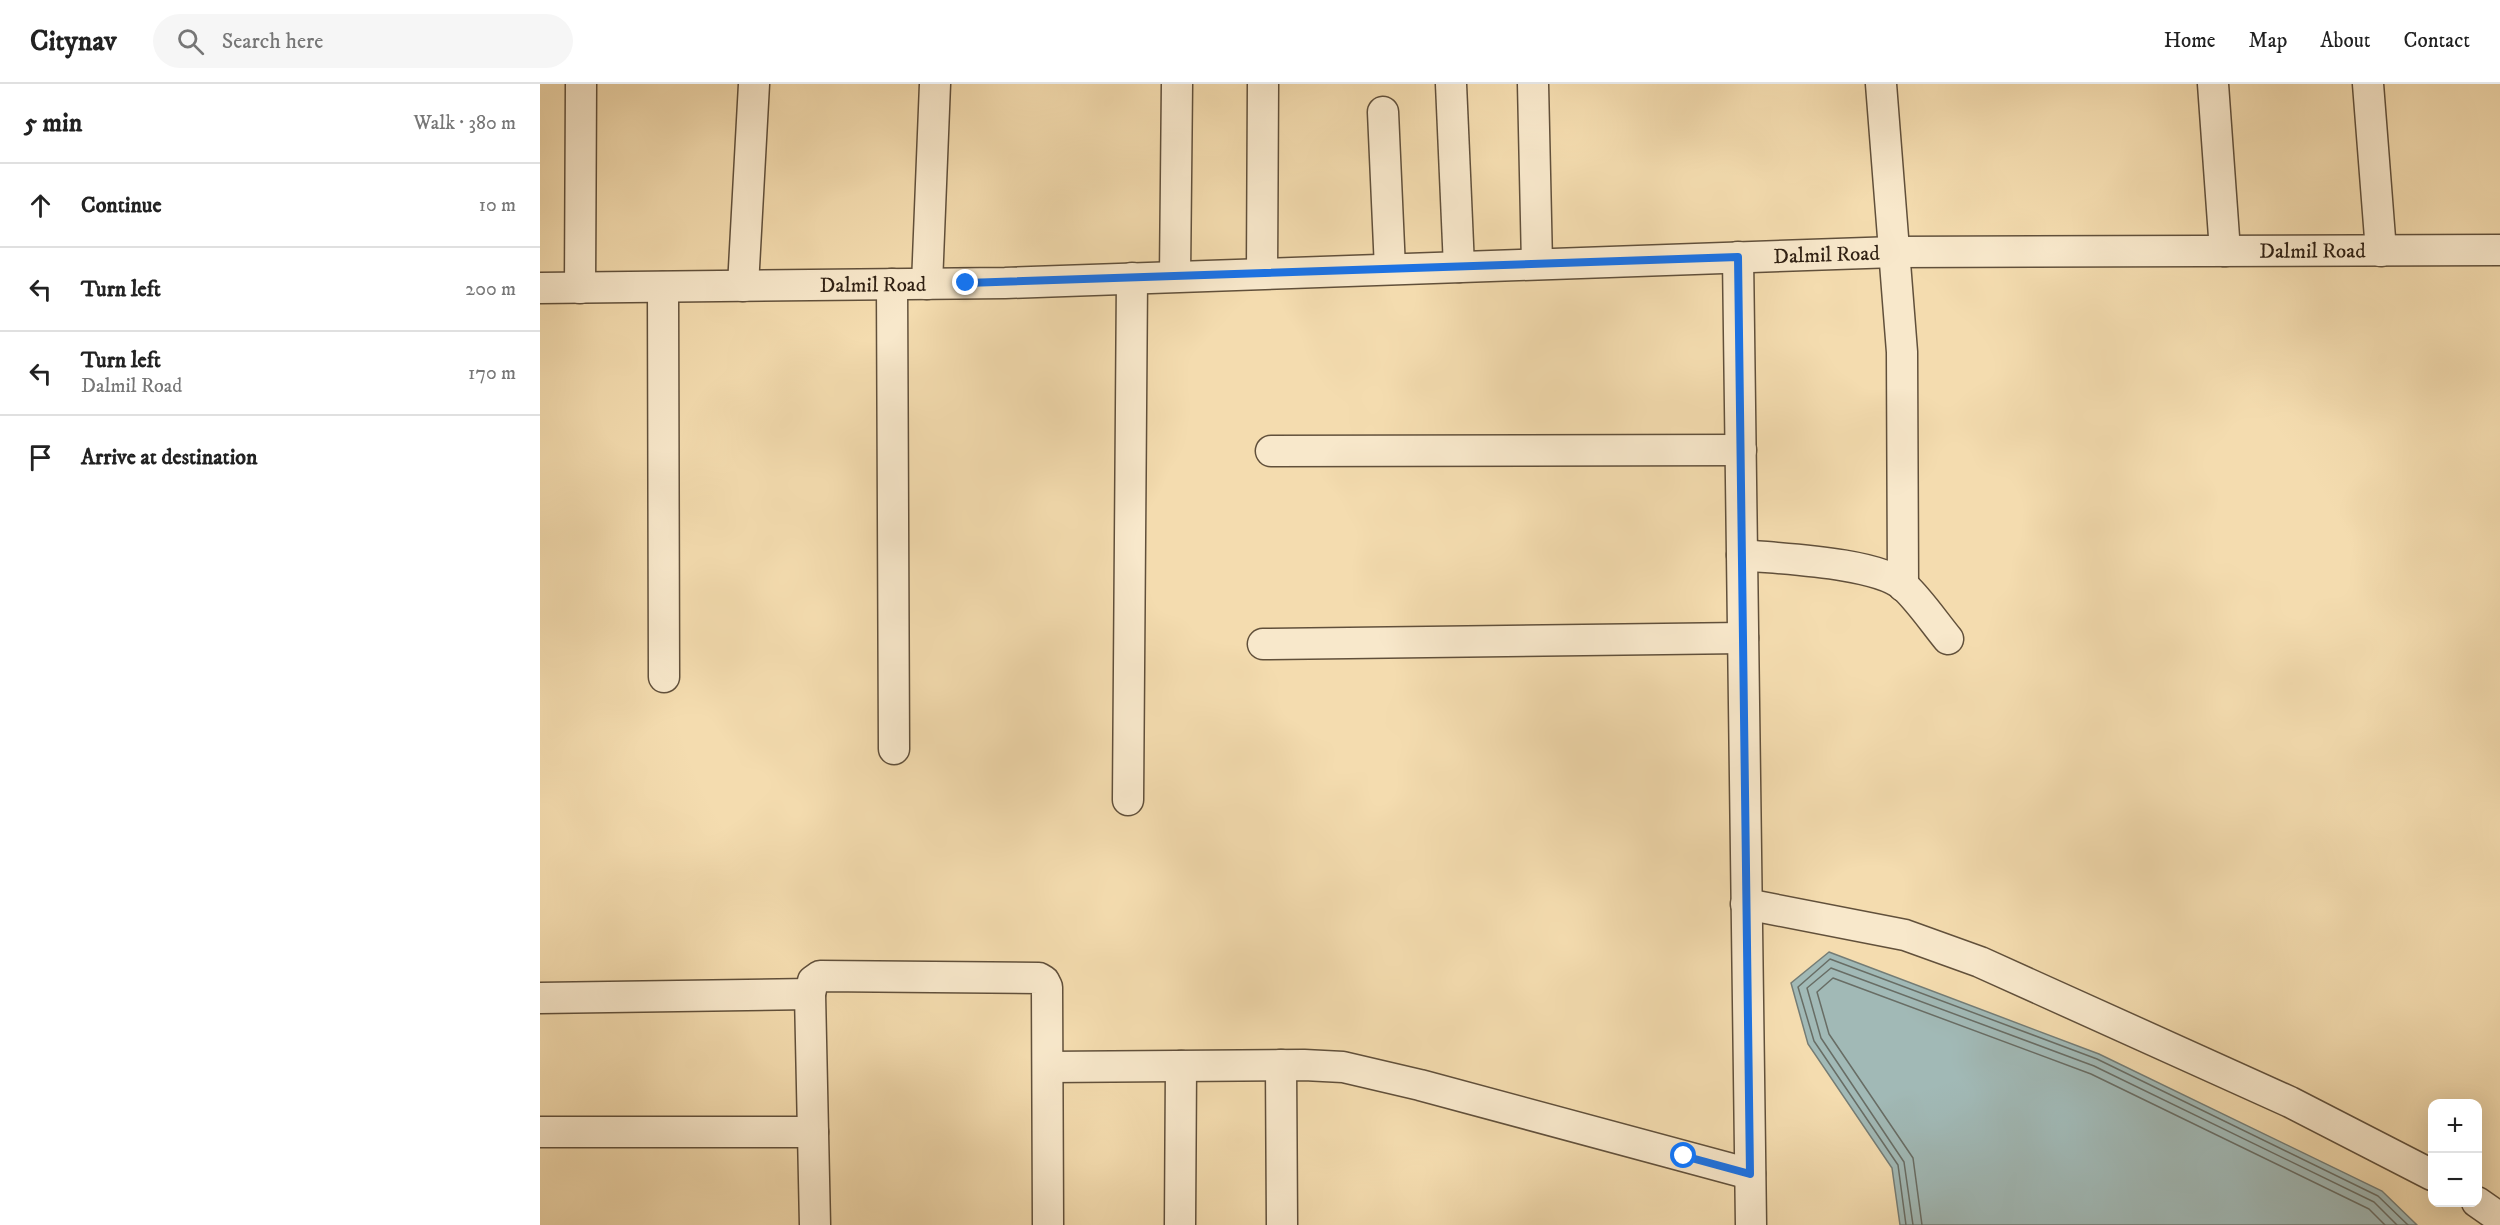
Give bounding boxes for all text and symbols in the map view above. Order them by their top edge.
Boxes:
search box [153,14,573,68]
text: Citynav [30,24,117,59]
icon: search [174,25,207,58]
text: Search here [222,28,323,55]
text: Home [2164,28,2216,54]
text: Map [2249,28,2287,54]
text: About [2320,28,2371,54]
text: Contact [2404,28,2470,54]
text: 5 min [24,107,82,140]
text: Walk · 380 m [414,111,516,136]
icon: ahead [24,189,57,222]
text: Continue [81,192,162,219]
text: 10 m [479,193,516,218]
street label: Dalmil Road [2259,238,2366,265]
street label: Dalmil Road [1773,241,1881,270]
route end [952,269,978,295]
street label: Dalmil Road [820,272,927,299]
icon: left [24,273,57,306]
text: Turn left [81,276,161,303]
text: 200 m [465,277,516,302]
text: Turn left [81,347,161,374]
icon: left [24,357,57,390]
text: 170 m [468,361,516,386]
text: Dalmil Road [81,374,182,399]
icon: arrive [24,441,57,474]
text: Arrive at destination [81,444,258,471]
map controls [2428,1099,2482,1207]
button: + [2428,1099,2482,1153]
route start [1670,1142,1696,1168]
button: − [2428,1153,2482,1207]

